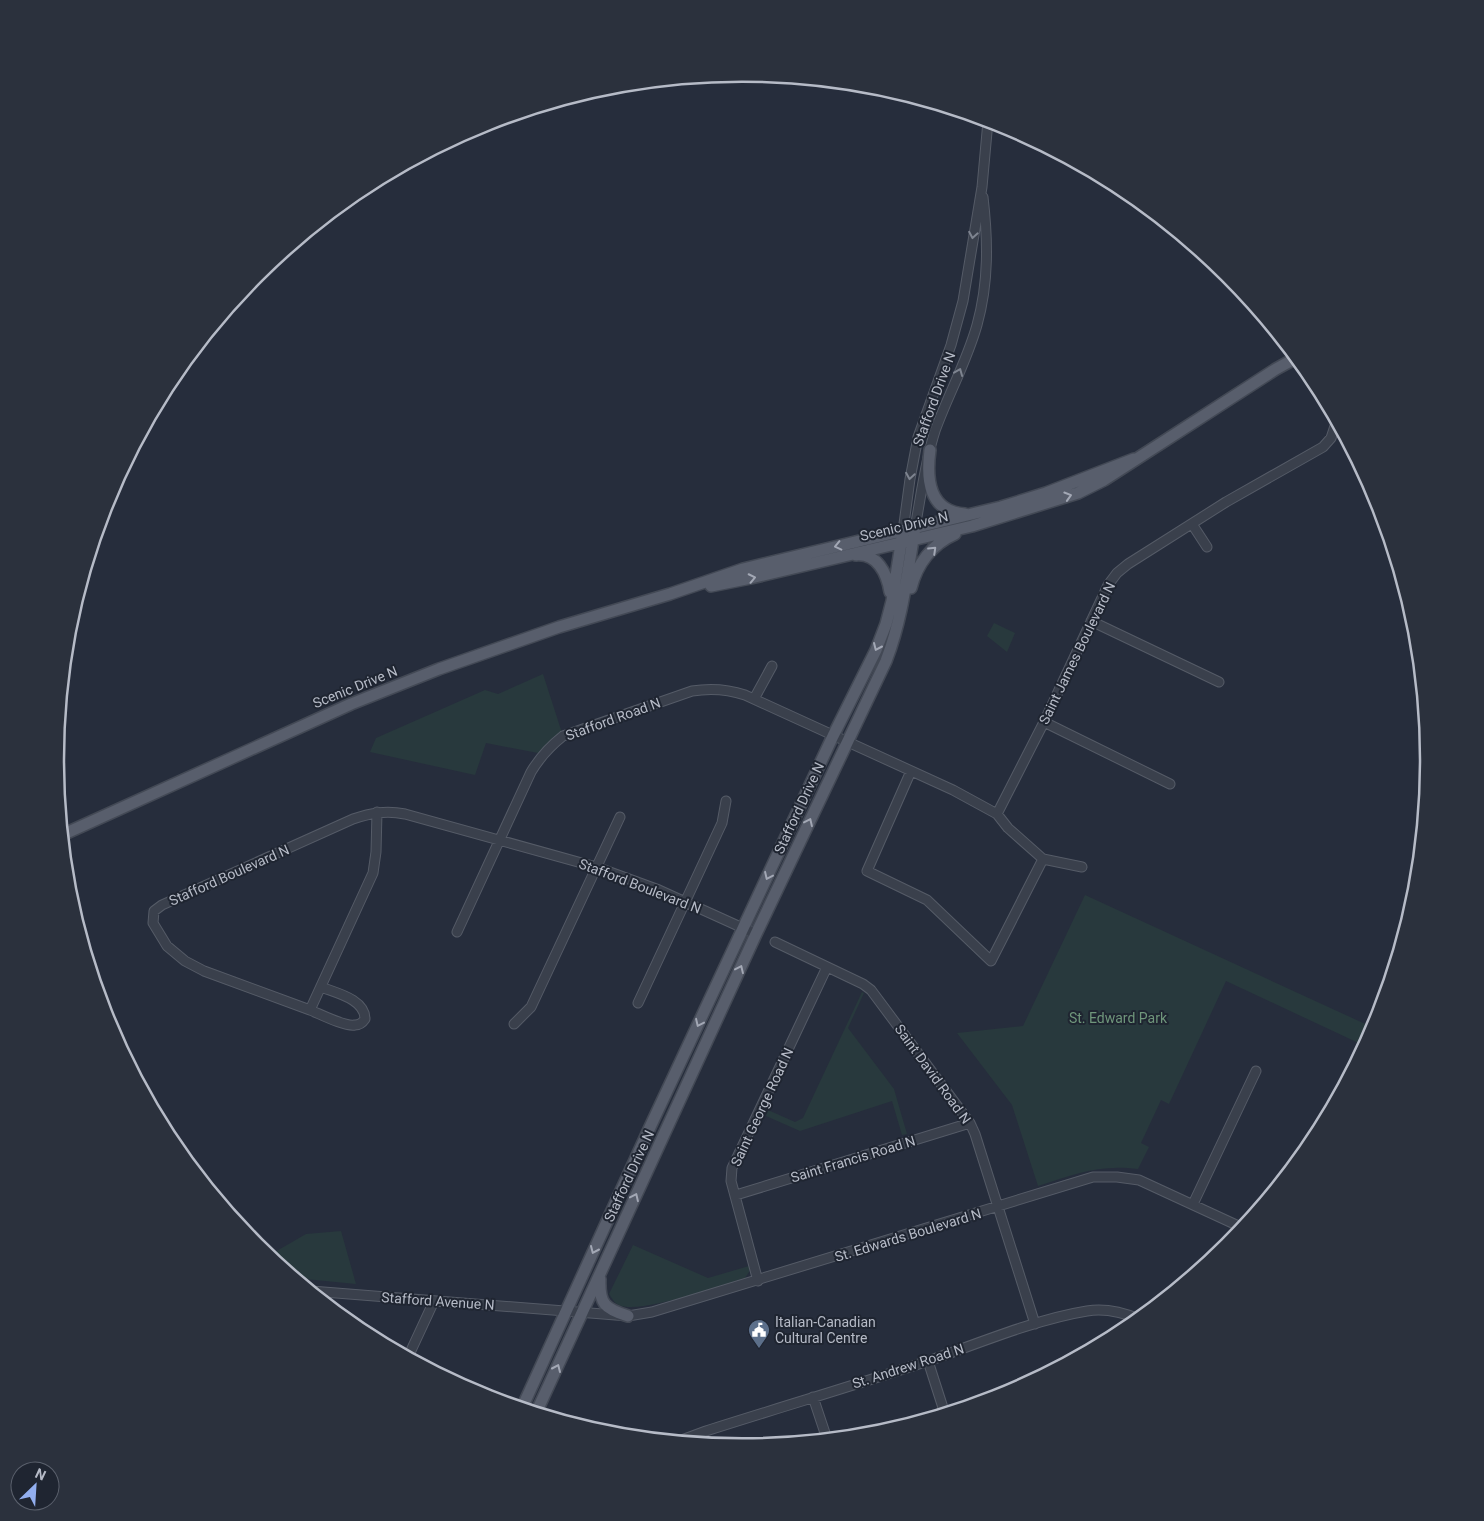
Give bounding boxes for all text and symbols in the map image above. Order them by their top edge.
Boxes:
one-way arrow [969,231,979,240]
street label: Stafford Drive N [910,350,958,448]
one-way arrow [953,368,963,377]
one-way arrow [906,472,916,481]
one-way arrow [1064,491,1072,501]
street label: Scenic Drive N [858,508,950,544]
one-way arrow [834,540,843,551]
one-way arrow [927,546,936,555]
one-way arrow [748,573,757,584]
street label: Saint James Boulevard N [1036,579,1118,727]
one-way arrow [872,642,883,651]
street label: Scenic Drive N [310,663,400,711]
street label: Stafford Road N [563,694,663,744]
street label: Stafford Drive N [771,760,827,856]
one-way arrow [802,818,813,827]
street label: Stafford Boulevard N [167,841,291,909]
street label: Stafford Boulevard N [577,855,703,917]
one-way arrow [763,871,774,880]
one-way arrow [733,965,744,974]
park label: St. Edward Park [1069,1010,1168,1026]
one-way arrow [695,1018,705,1027]
street label: Saint David Road N [892,1021,974,1127]
street label: Saint George Road N [727,1045,797,1169]
street label: Stafford Drive N [601,1128,657,1224]
street label: Saint Francis Road N [789,1132,917,1186]
one-way arrow [629,1193,640,1202]
street label: St. Edwards Boulevard N [833,1205,983,1265]
one-way arrow [589,1245,600,1254]
street label: Stafford Avenue N [381,1289,495,1313]
place label: Italian-Canadian Cultural Centre [775,1314,876,1346]
public building icon: Italian-Canadian Cultural Centre [747,1318,771,1349]
street label: St. Andrew Road N [850,1340,966,1392]
one-way arrow [550,1364,561,1373]
north arrow [10,1461,60,1511]
text: N [33,1465,48,1484]

